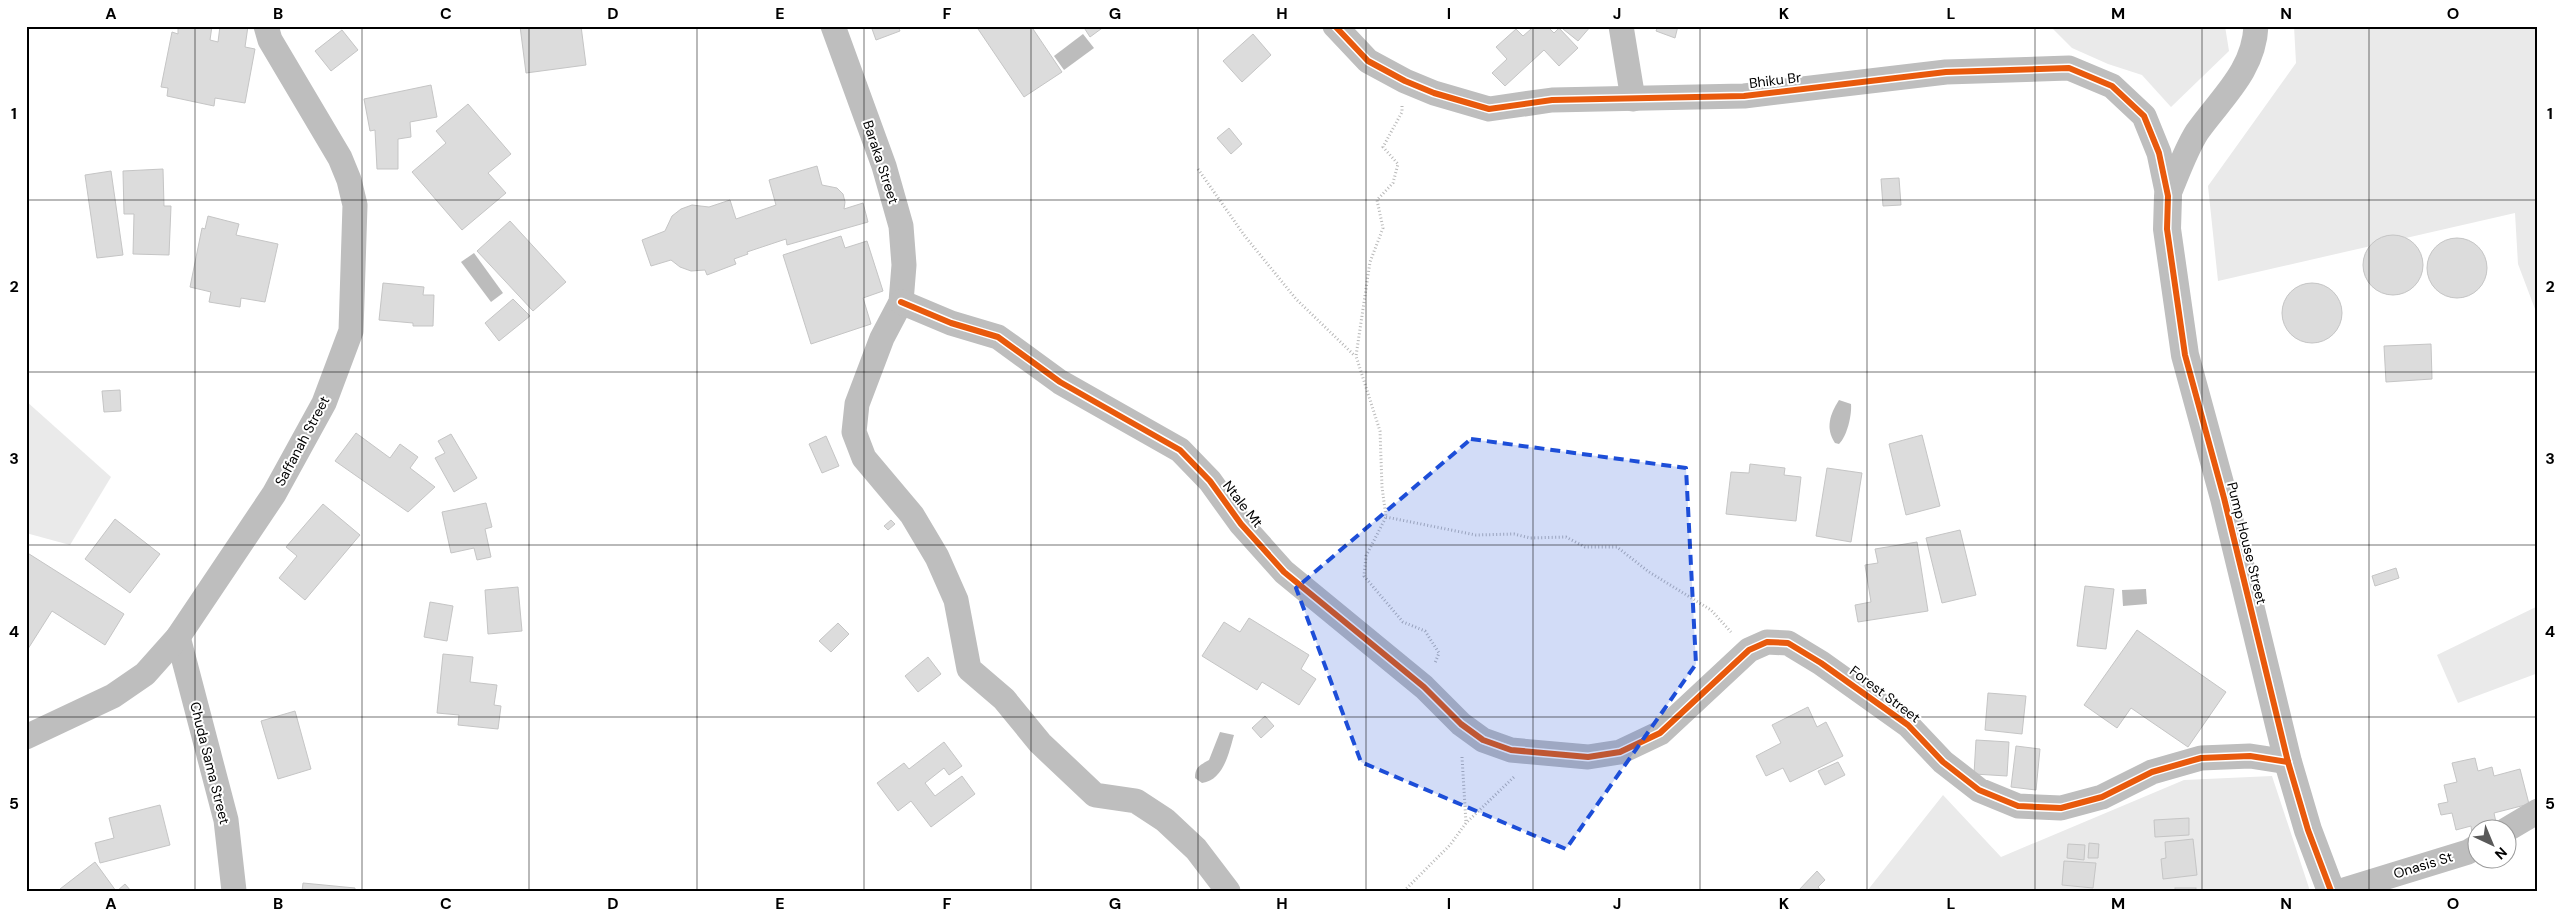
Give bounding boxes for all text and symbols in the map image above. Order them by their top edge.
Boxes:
text: A [105,3,117,24]
text: B [273,3,283,24]
text: C [440,3,452,24]
text: D [607,3,619,24]
text: E [775,3,785,24]
text: F [943,3,952,24]
text: G [1109,3,1121,24]
text: H [1276,3,1288,24]
text: I [1447,3,1451,24]
text: J [1613,3,1621,24]
text: K [1779,3,1790,24]
text: L [1947,3,1956,24]
text: M [2111,3,2125,24]
text: N [2280,3,2292,24]
text: O [2447,3,2459,24]
street label: Bhiku Br [1748,68,1802,92]
text: 1 [11,103,17,124]
text: 1 [2547,103,2553,124]
street label: Baraka Street [859,118,903,206]
text: 2 [9,276,19,297]
text: 2 [2545,276,2555,297]
street label: Saffanah Street [271,393,333,489]
text: 3 [9,448,19,469]
text: 3 [2545,448,2555,469]
street label: Ntale Mt [1219,477,1267,531]
street label: Pump House Street [2223,480,2271,606]
text: 4 [9,621,19,642]
text: 4 [2545,621,2555,642]
street label: Forest Street [1846,662,1924,726]
street label: Chuda Sama Street [186,700,234,826]
text: 5 [9,793,19,814]
text: 5 [2545,793,2555,814]
north arrow [2466,820,2516,870]
text: N [2491,843,2511,863]
street label: Onasis St [2391,847,2455,883]
text: A [105,893,117,914]
text: B [273,893,283,914]
text: C [440,893,452,914]
text: D [607,893,619,914]
text: E [775,893,785,914]
text: F [943,893,952,914]
text: G [1109,893,1121,914]
text: H [1276,893,1288,914]
text: I [1447,893,1451,914]
text: J [1613,893,1621,914]
text: K [1779,893,1790,914]
text: L [1947,893,1956,914]
text: M [2111,893,2125,914]
text: N [2280,893,2292,914]
text: O [2447,893,2459,914]

